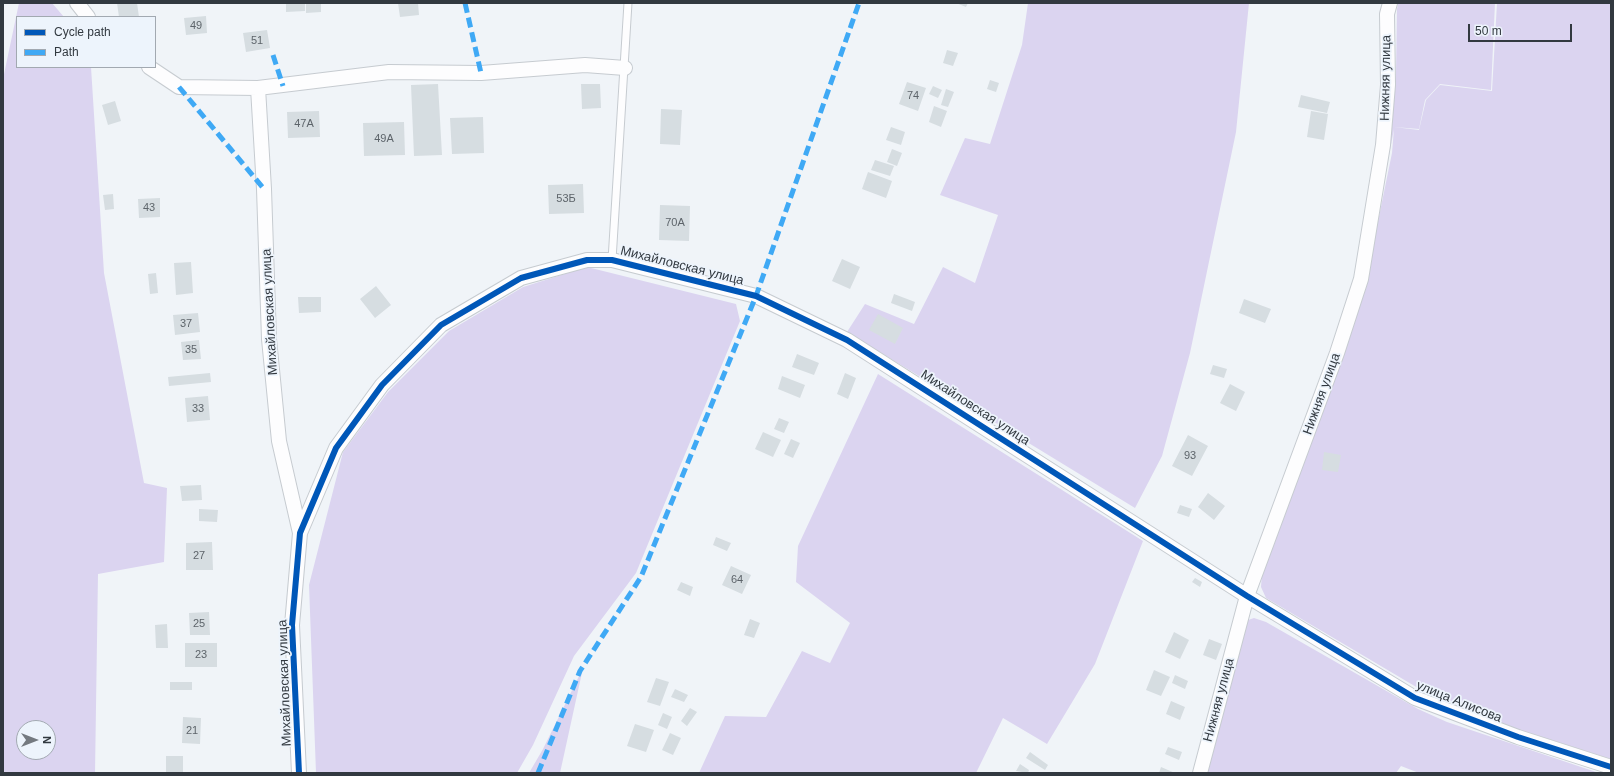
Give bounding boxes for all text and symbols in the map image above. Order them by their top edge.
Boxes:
legend [16,16,156,68]
scale bar [1470,16,1574,42]
house number: 49 [190,19,202,33]
text: 50 m [1475,24,1502,38]
text: Cycle path [54,25,111,39]
house number: 51 [251,34,263,48]
street label: Нижняя улица [1377,35,1395,121]
text: Path [54,45,79,59]
house number: 74 [907,89,919,103]
house number: 47А [294,117,314,131]
house number: 49А [374,132,394,146]
house number: 53Б [556,192,576,206]
house number: 43 [143,201,155,215]
house number: 70А [665,216,685,230]
street label: Михайловская улица [619,243,745,289]
street label: Михайловская улица [259,248,281,376]
house number: 37 [180,317,192,331]
house number: 35 [185,343,197,357]
street label: Нижняя улица [1300,351,1344,437]
street label: Михайловская улица [918,367,1032,449]
house number: 33 [192,402,204,416]
house number: 93 [1184,449,1196,463]
house number: 27 [193,549,205,563]
house number: 64 [731,573,743,587]
house number: 25 [193,617,205,631]
street label: Михайловская улица [275,619,295,747]
house number: 23 [195,648,207,662]
street label: Нижняя улица [1200,656,1238,744]
street label: улица Алисова [1414,678,1504,726]
north arrow [16,720,56,760]
house number: 21 [186,724,198,738]
text: N [41,736,53,744]

